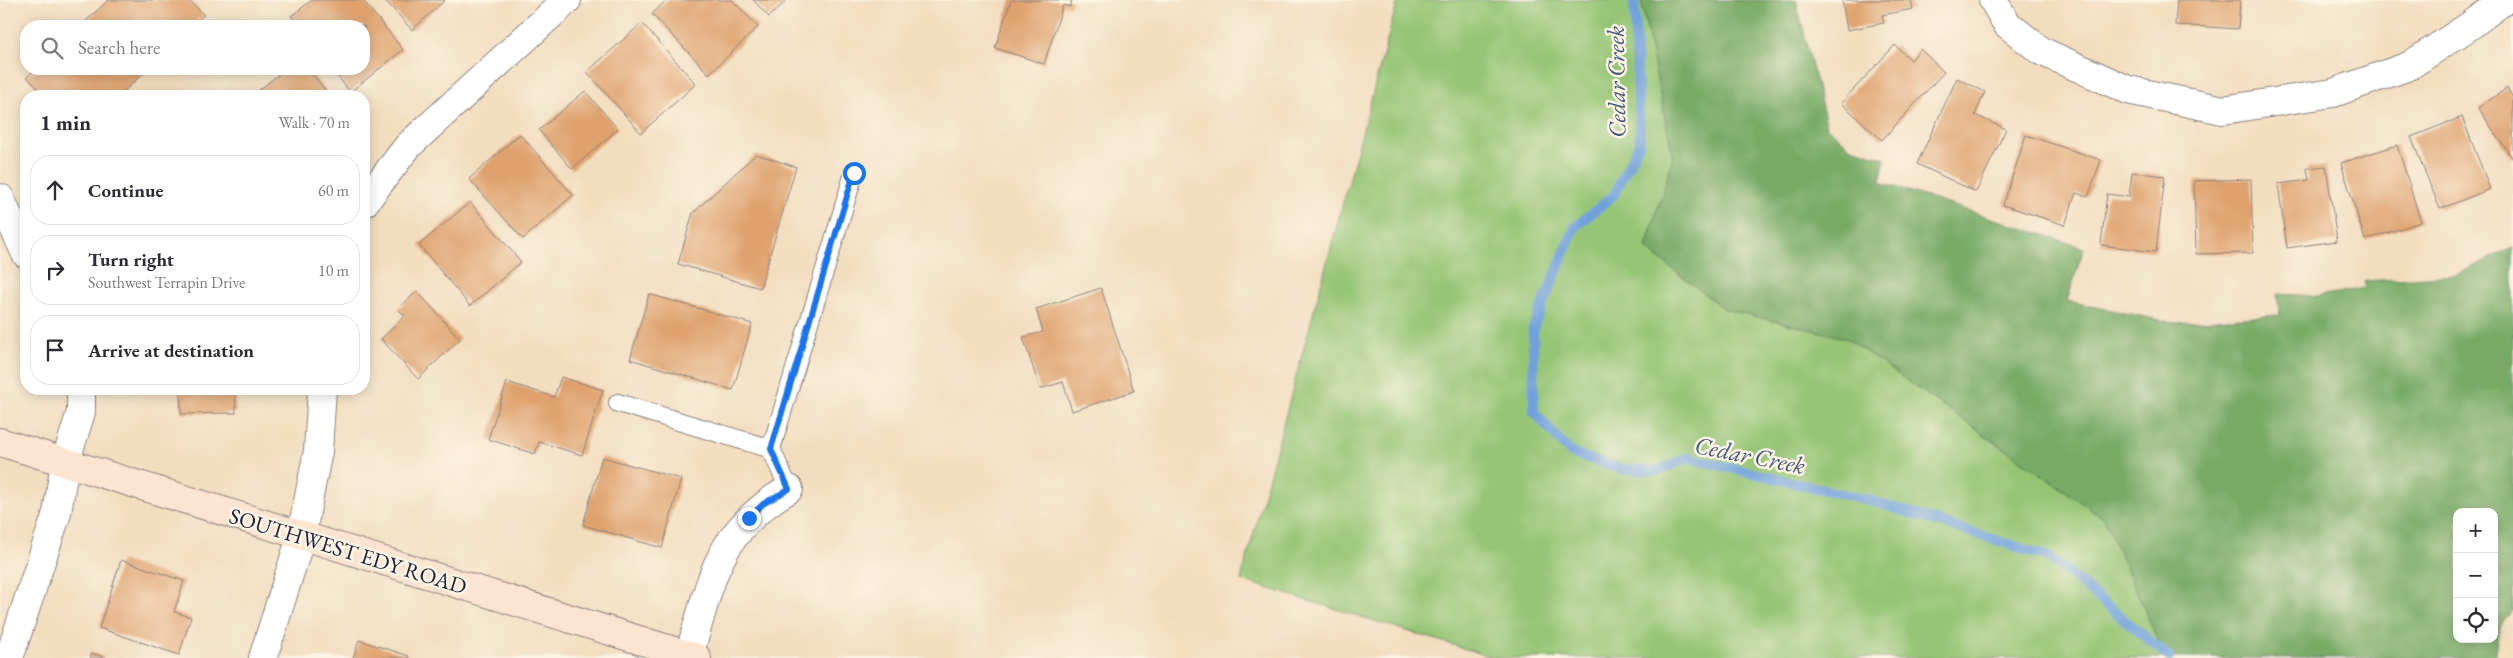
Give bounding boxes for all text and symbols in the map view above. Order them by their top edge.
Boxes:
search box [20,20,370,75]
water label: Cedar Creek [1600,26,1632,138]
icon: search [38,34,66,62]
text: Search here [78,35,160,60]
text: 1 min [40,109,91,136]
text: Walk · 70 m [279,112,350,133]
route start [843,162,866,185]
icon: ahead [41,176,69,204]
text: Continue [88,178,163,203]
text: 60 m [318,180,349,201]
text: Turn right [88,247,174,272]
icon: right [41,256,69,284]
text: 10 m [318,260,349,281]
text: Southwest Terrapin Drive [88,272,245,293]
icon: arrive [41,336,69,364]
text: Arrive at destination [88,338,254,363]
water label: Cedar Creek [1692,429,1808,481]
street label: SOUTHWEST EDY ROAD [226,501,470,601]
route end [738,507,761,530]
map controls [2453,508,2498,643]
button: + [2453,508,2498,553]
button: − [2453,553,2498,598]
button: locate [2453,598,2498,643]

